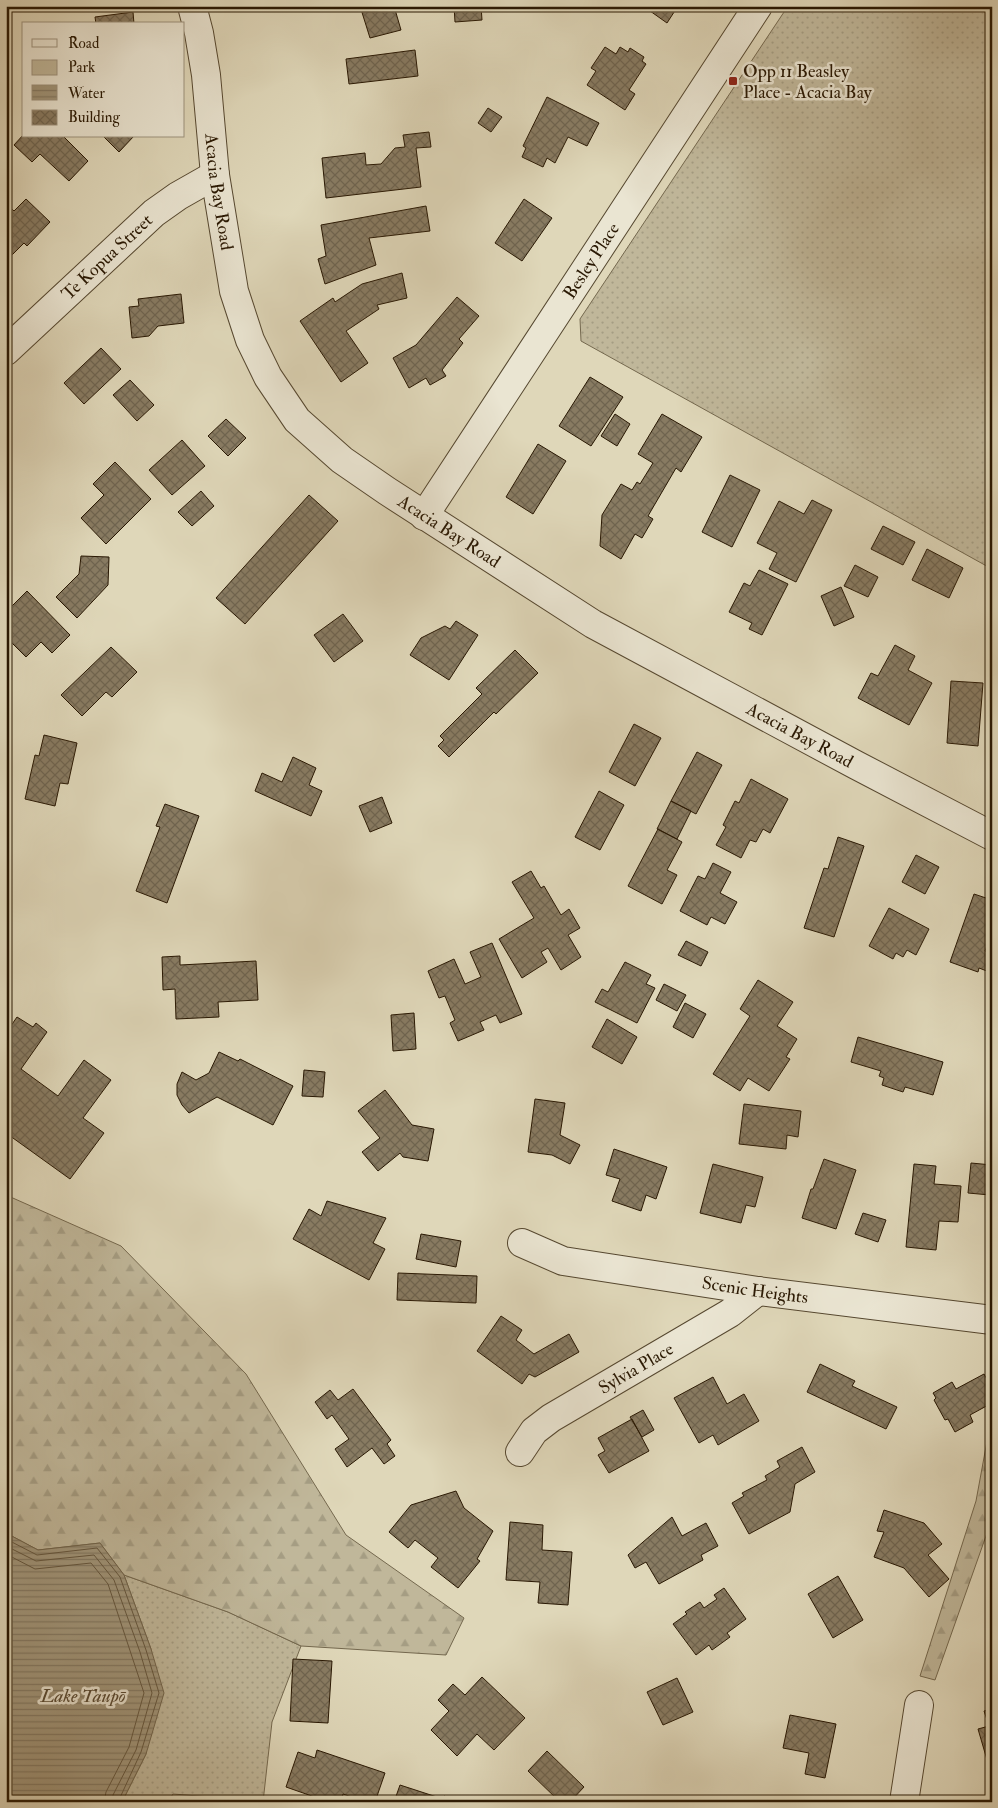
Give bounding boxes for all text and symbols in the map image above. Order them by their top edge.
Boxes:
legend [22,22,185,138]
text: Road [68,34,100,53]
text: Park [68,58,95,77]
place label: Opp 11 Beasley Place - Acacia Bay [743,60,873,104]
marker: Opp 11 Beasley Place - Acacia Bay [727,75,739,87]
text: Water [67,84,105,103]
text: Building [68,108,120,127]
street label: Acacia Bay Road [199,131,238,252]
street label: Te Kopua Street [57,209,158,305]
street label: Besley Place [558,218,625,304]
street label: Acacia Bay Road [392,490,505,573]
street label: Acacia Bay Road [742,697,857,773]
street label: Scenic Heights [700,1272,809,1309]
street label: Sylvia Place [594,1337,678,1400]
water label: Lake Taupō [39,1684,127,1708]

